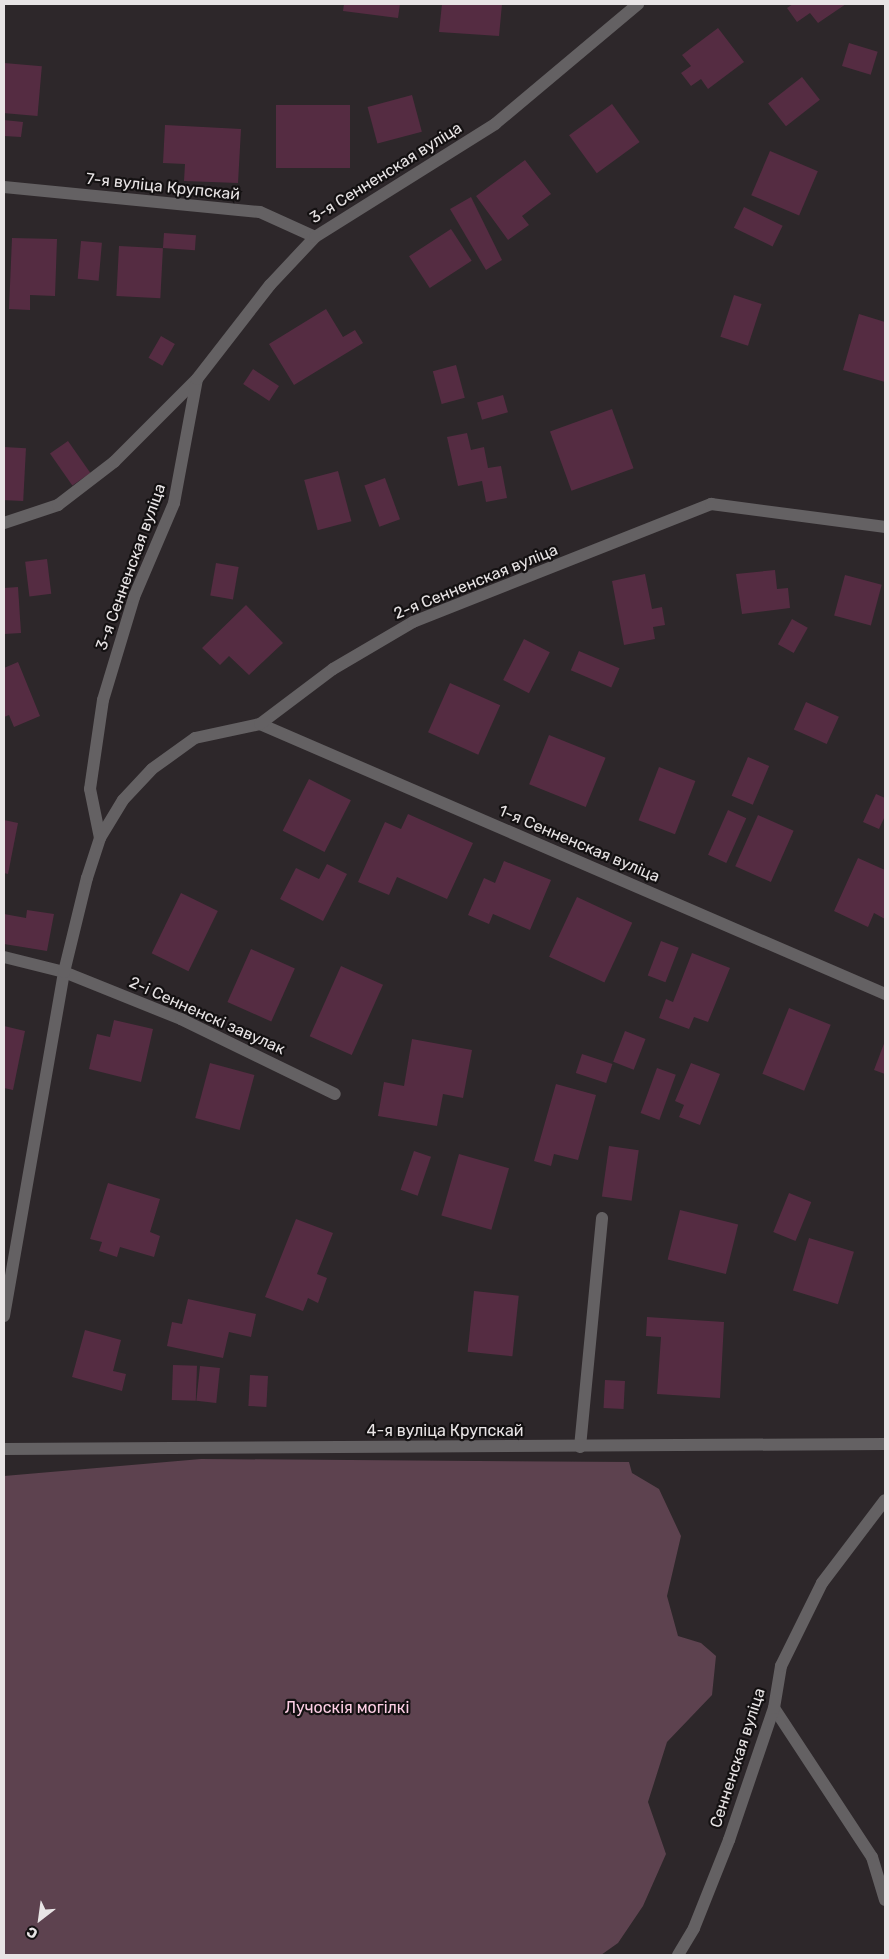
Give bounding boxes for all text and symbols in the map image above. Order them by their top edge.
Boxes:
street label: 3-я Сенненская вуліца [306,118,466,228]
street label: 7-я вуліца Крупскай [85,169,241,205]
street label: 3-я Сенненская вуліца [92,481,170,653]
street label: 2-я Сенненская вуліца [391,540,561,624]
street label: 1-я Сенненская вуліца [496,801,662,887]
street label: 2-і Сенненскі завулак [126,973,288,1059]
street label: 4-я вуліца Крупскай [366,1421,524,1441]
street label: Сенненская вуліца [706,1686,770,1830]
park label: Лучоскія могілкі [285,1698,409,1718]
north arrow [15,1894,65,1944]
text: С [24,1923,41,1942]

